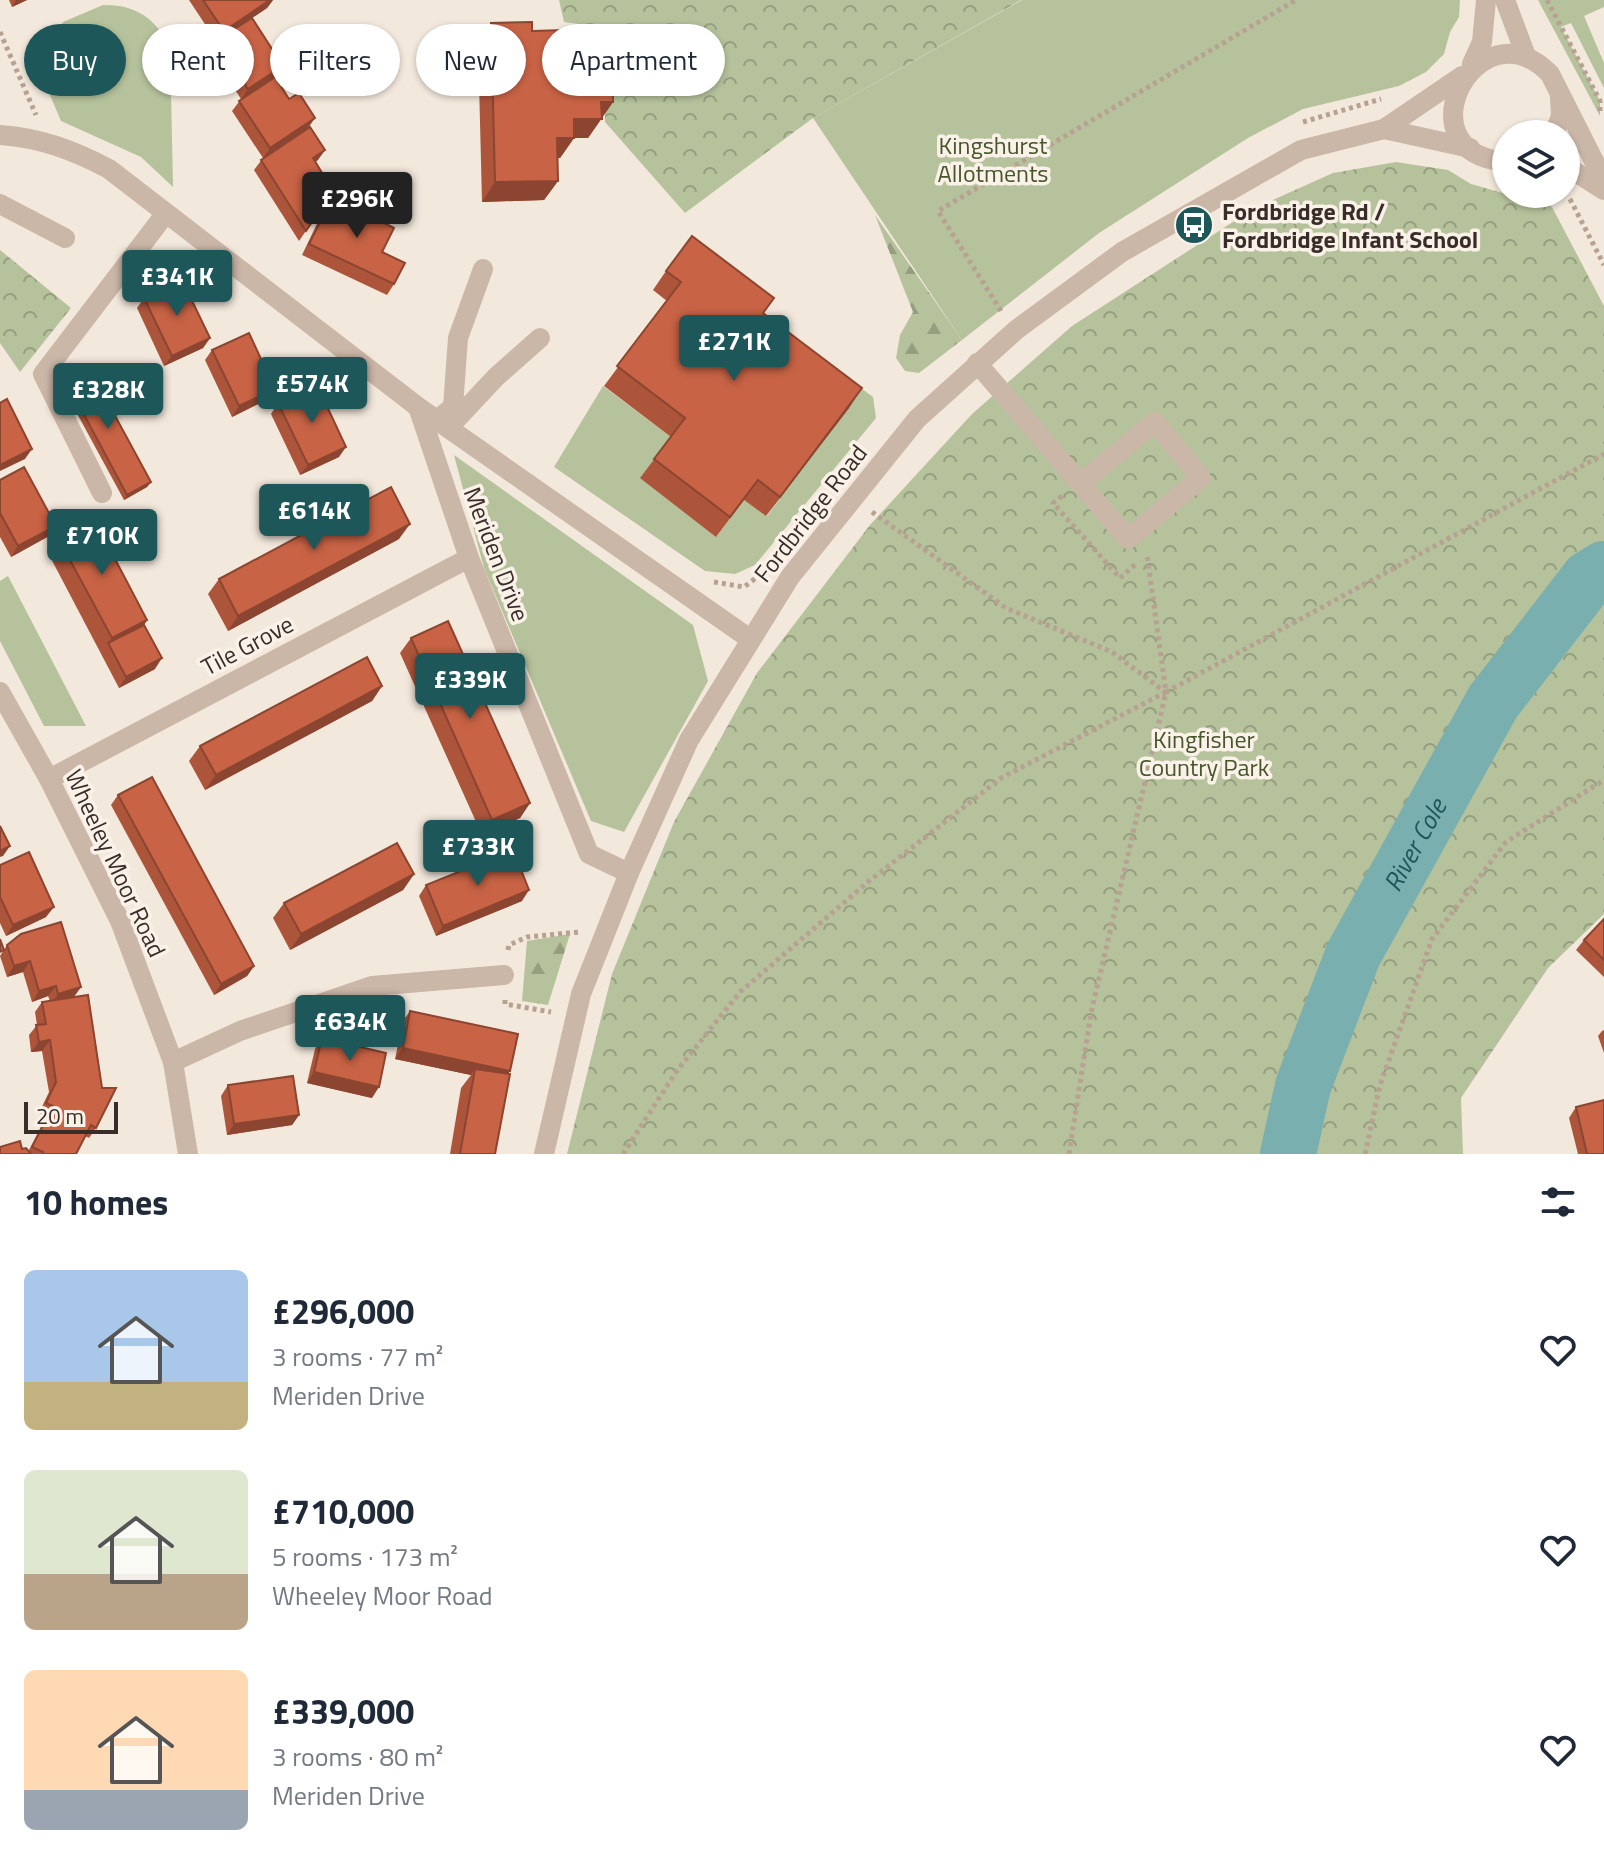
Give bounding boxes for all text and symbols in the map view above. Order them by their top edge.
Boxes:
chip: Buy [24,24,126,96]
chip: Rent [142,24,254,96]
chip: Filters [270,24,400,96]
chip: New [416,24,526,96]
chip: Apartment [542,24,725,96]
map controls [1492,120,1580,208]
button: layers [1492,120,1580,208]
park label: Kingshurst Allotments [938,127,1048,191]
pin: £296K [301,172,413,240]
text: £296K [320,178,394,217]
place label: Fordbridge Rd / Fordbridge Infant School [1222,193,1478,257]
bus stop icon: Fordbridge Rd / Fordbridge Infant School [1173,204,1215,246]
pin: £341K [121,250,233,318]
text: £341K [140,256,214,295]
pin: £271K [678,315,790,383]
text: £271K [697,321,771,360]
pin: £574K [256,357,368,425]
pin: £328K [52,363,164,431]
text: £574K [275,363,349,402]
text: £328K [71,369,145,408]
street label: Fordbridge Road [745,436,875,590]
street label: Meriden Drive [455,482,539,626]
pin: £614K [258,484,370,552]
text: £614K [277,490,351,529]
pin: £710K [46,509,158,577]
text: £710K [65,515,139,554]
street label: Tile Grove [195,606,299,684]
pin: £339K [414,653,526,721]
text: £339K [433,659,507,698]
park label: Kingfisher Country Park [1139,721,1270,785]
street label: Wheeley Moor Road [57,763,175,963]
water label: River Cole [1373,789,1456,898]
pin: £733K [422,820,534,888]
text: £733K [441,826,515,865]
pin: £634K [294,995,406,1063]
text: £634K [313,1001,387,1040]
scale bar [24,1098,118,1134]
text: 20 m [36,1099,84,1133]
text: 10 homes [24,1176,168,1228]
icon: filters [1536,1180,1580,1224]
text: £296,000 [272,1285,414,1337]
icon: home [88,1302,184,1398]
icon: heart [1536,1328,1580,1372]
text: 3 rooms · 77 m² [272,1337,443,1376]
text: Meriden Drive [272,1376,425,1415]
text: £710,000 [272,1485,414,1537]
icon: home [88,1502,184,1598]
icon: heart [1536,1528,1580,1572]
text: 5 rooms · 173 m² [272,1537,458,1576]
text: Wheeley Moor Road [272,1576,493,1615]
text: £339,000 [272,1685,414,1737]
icon: home [88,1702,184,1798]
icon: heart [1536,1728,1580,1772]
text: 3 rooms · 80 m² [272,1737,443,1776]
text: Meriden Drive [272,1776,425,1815]

